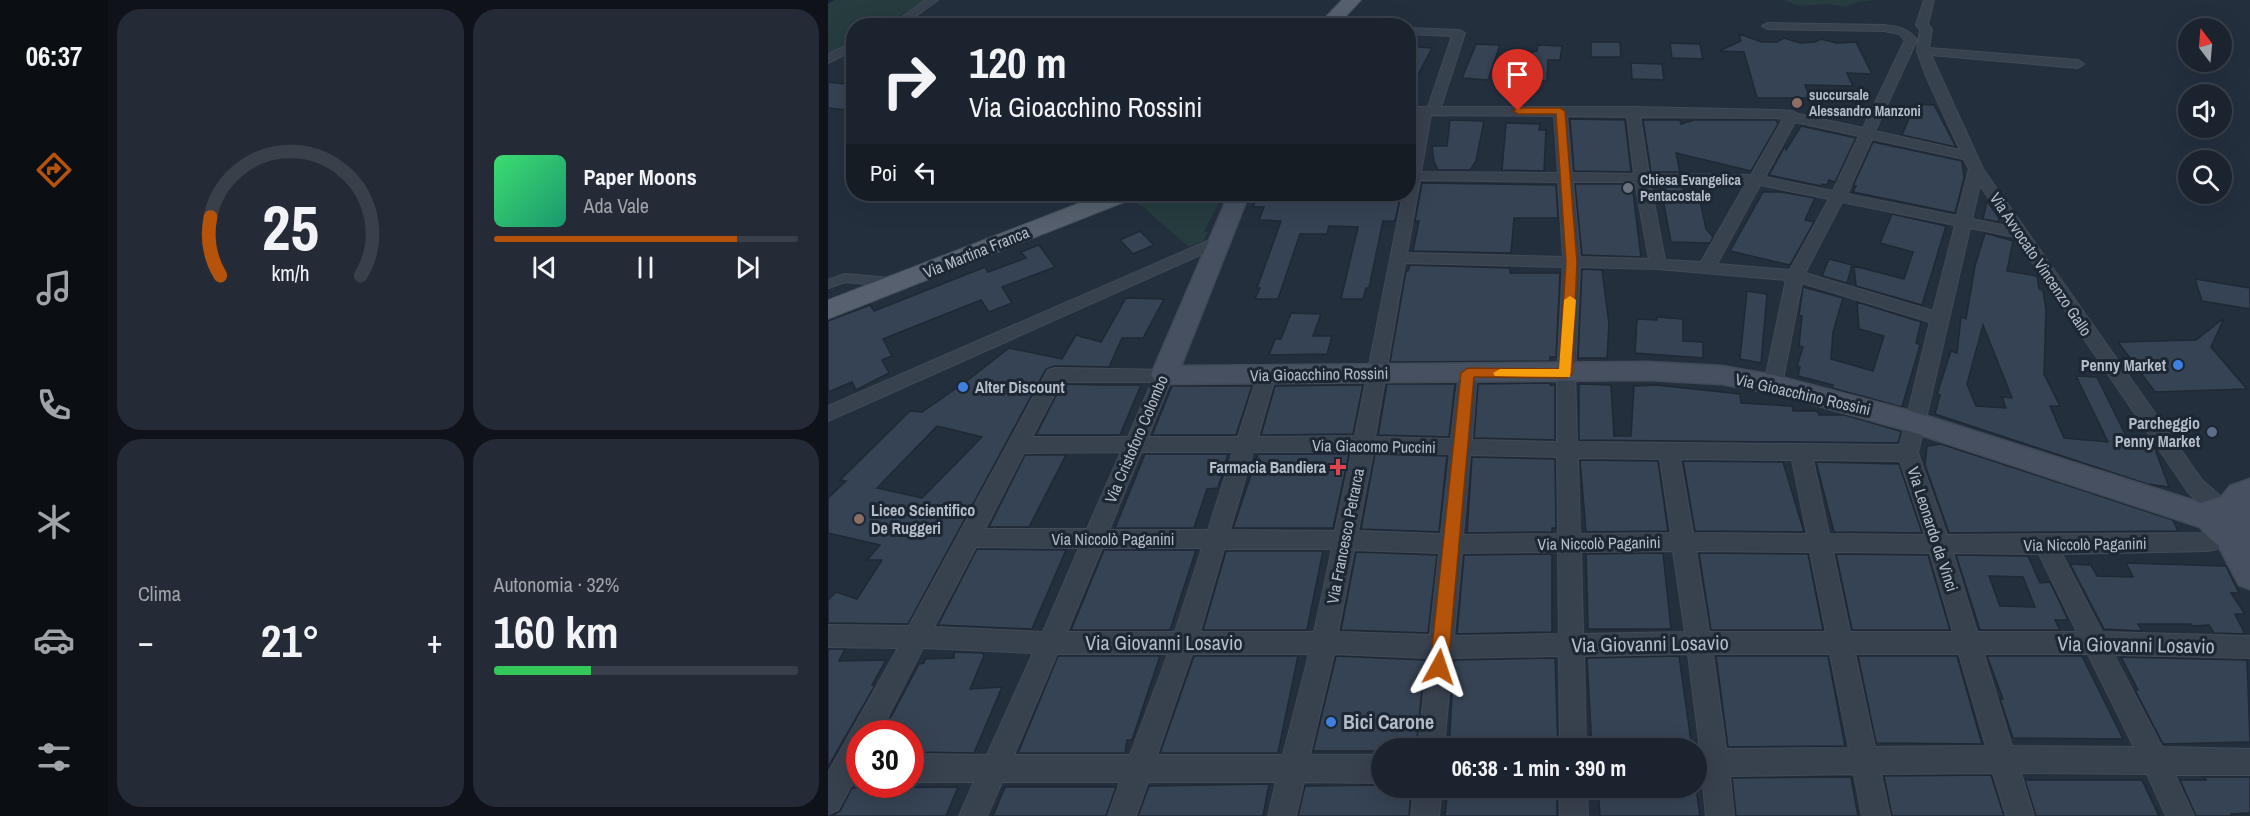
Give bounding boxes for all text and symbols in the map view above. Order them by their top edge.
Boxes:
north arrow [2178,18,2232,72]
map controls [2178,18,2232,204]
text: 120 m [969,35,1067,91]
text: 06:37 [26,38,82,74]
icon: right [870,42,948,120]
pin [1492,49,1543,111]
icon: arrive [1501,58,1534,91]
button: sound [2178,84,2232,138]
place label: succursale Alessandro Manzoni [1809,86,1921,120]
text: Via Gioacchino Rossini [969,89,1202,125]
marker: succursale Alessandro Manzoni [1790,96,1804,110]
icon: directions [33,149,75,191]
button: search [2178,150,2232,204]
icon: left [909,156,942,189]
text: Poi [870,158,897,188]
text: Paper Moons [584,162,697,192]
place label: Chiesa Evangelica Pentacostale [1640,171,1741,205]
marker: Chiesa Evangelica Pentacostale [1621,181,1635,195]
text: 25 [262,186,319,270]
street label: Via Avvocato Vincenzo Gallo [1985,188,2097,340]
text: Ada Vale [584,192,649,219]
street label: Via Martina Franca [920,221,1033,283]
icon: previous [528,251,561,284]
icon: pause [629,251,662,284]
icon: next [731,251,764,284]
text: km/h [271,260,309,289]
icon: music [33,267,75,309]
place label: Penny Market [2081,354,2167,376]
marker: Penny Market [2171,358,2185,372]
street label: Via Gioacchino Rossini [1250,362,1388,386]
street label: Via Gioacchino Rossini [1733,368,1873,420]
street label: Via Cristoforo Colombo [1099,372,1173,506]
place label: Alter Discount [975,376,1065,398]
marker: Alter Discount [956,380,970,394]
icon: phone [33,384,75,426]
place label: Parcheggio Penny Market [2115,412,2201,452]
marker: Parcheggio Penny Market [2205,425,2219,439]
street label: Via Giacomo Puccini [1312,434,1436,458]
place label: Farmacia Bandiera [1209,456,1327,478]
marker: Farmacia Bandiera [1331,460,1345,474]
street label: Via Leonardo da Vinci [1902,464,1964,594]
street label: Via Francesco Petrarca [1321,466,1369,606]
place label: Liceo Scientifico De Ruggeri [871,499,975,539]
icon: climate [33,501,75,543]
marker: Liceo Scientifico De Ruggeri [852,512,866,526]
street label: Via Niccolò Paganini [1051,528,1175,550]
street label: Via Niccolò Paganini [1537,531,1661,555]
street label: Via Niccolò Paganini [2023,532,2147,556]
text: Autonomia · 32% [494,571,619,598]
text: Clima [138,580,181,607]
text: 160 km [494,601,619,662]
text: 21° [261,610,320,671]
icon: car [33,619,75,661]
text: − [138,619,154,663]
text: + [427,619,442,663]
street label: Via Giovanni Losavio [1085,629,1243,656]
street label: Via Giovanni Losavio [1571,629,1729,658]
street label: Via Giovanni Losavio [2057,630,2215,659]
position arrow [1407,635,1471,699]
place label: Bici Carone [1343,708,1434,735]
marker: Bici Carone [1324,715,1338,729]
speed limit sign: 30 [846,720,924,798]
icon: filters [33,736,75,778]
text: 06:38 · 1 min · 390 m [1452,753,1626,783]

